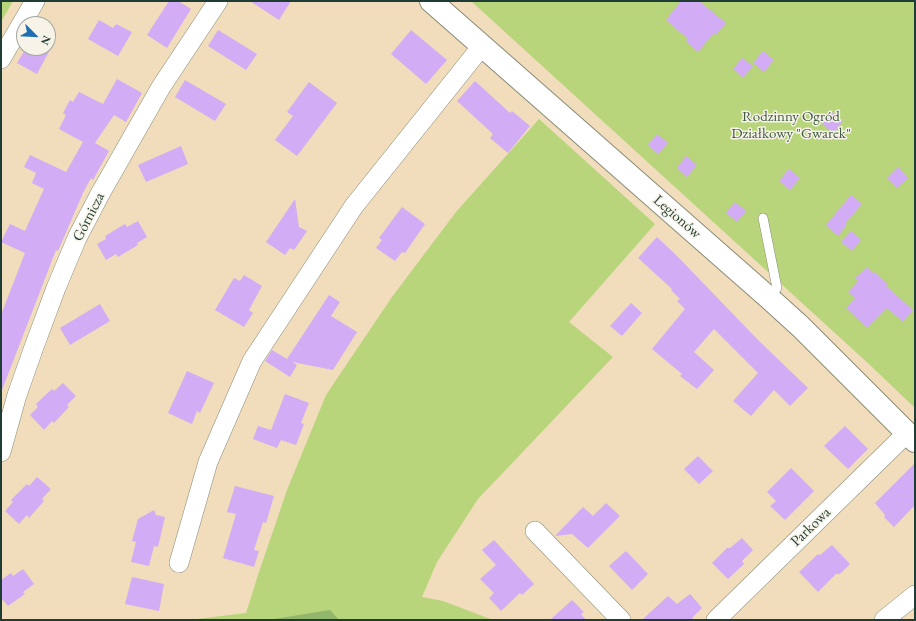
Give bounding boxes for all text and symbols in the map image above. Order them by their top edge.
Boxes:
north arrow [16,16,56,56]
text: N [38,34,54,47]
park label: Rodzinny Ogród Działkowy "Gwarek" [731,108,851,143]
street label: Górnicza [69,190,109,244]
street label: Legionów [649,191,705,243]
street label: Parkowa [787,504,835,550]

